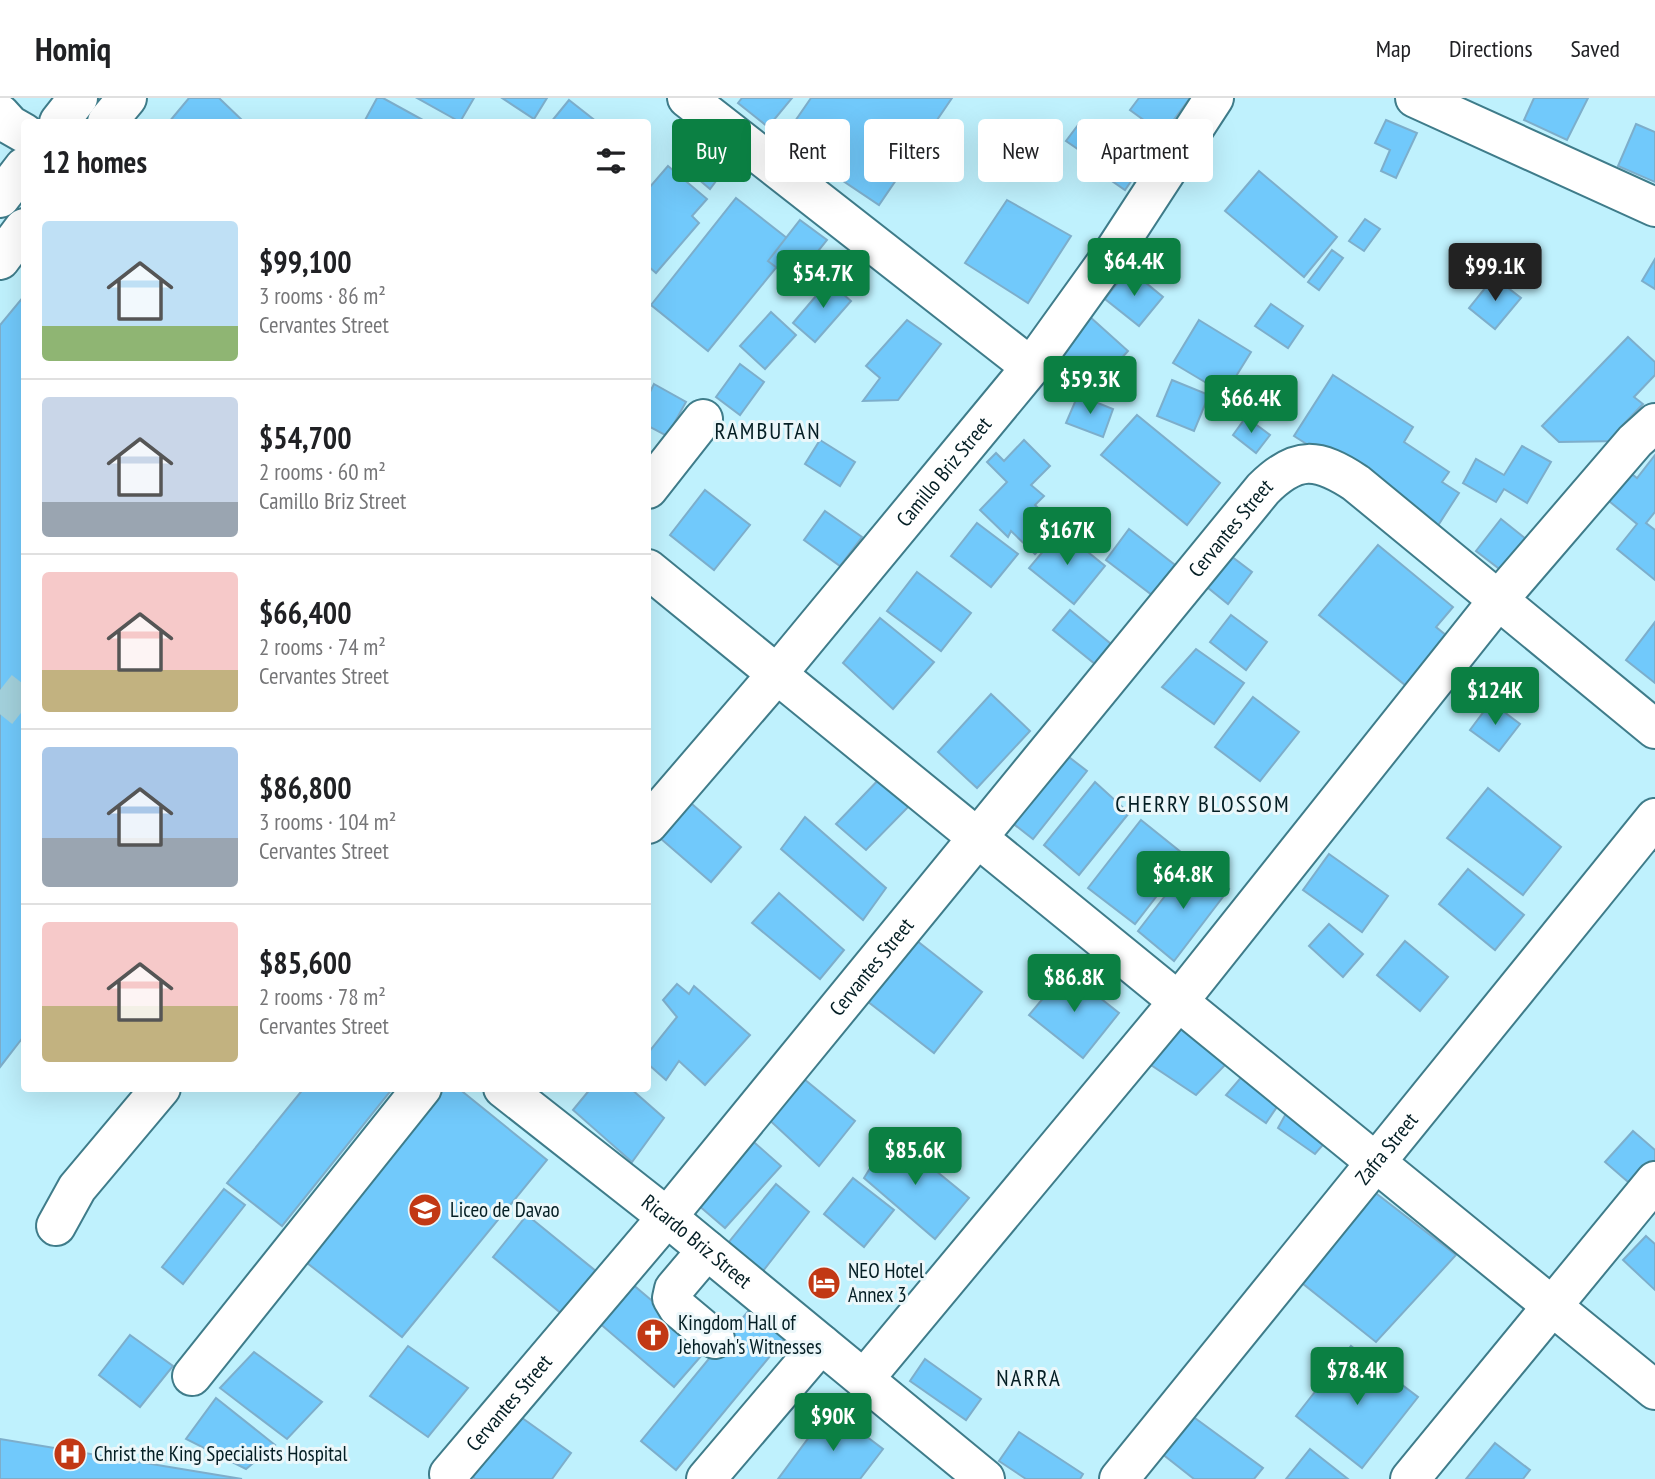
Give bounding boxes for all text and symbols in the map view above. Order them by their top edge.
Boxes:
text: Homiq [35,27,111,70]
text: Map [1376,33,1411,64]
text: Directions [1449,33,1533,64]
text: Saved [1571,33,1620,64]
chip: Buy [672,119,751,182]
chip: Rent [765,119,850,182]
chip: Filters [864,119,964,182]
chip: New [978,119,1063,182]
chip: Apartment [1077,119,1213,182]
text: 12 homes [42,142,147,181]
icon: filters [592,142,630,180]
pin: $64.4K [1077,238,1191,298]
text: $99,100 [259,242,352,281]
pin: $99.1K [1438,244,1552,303]
text: $64.4K [1104,246,1164,275]
icon: home [98,249,182,333]
pin: $54.7K [766,250,880,310]
text: $99.1K [1465,251,1525,280]
text: $54.7K [793,258,853,287]
text: 3 rooms · 86 m² [259,281,386,310]
text: Cervantes Street [259,310,389,339]
pin: $59.3K [1033,356,1147,416]
text: $59.3K [1060,364,1120,393]
pin: $66.4K [1194,376,1308,435]
text: $66.4K [1221,383,1281,412]
street label: Camillo Briz Street [890,411,997,532]
district label: RAMBUTAN [714,416,822,445]
text: $54,700 [259,418,352,457]
icon: home [98,425,182,509]
text: 2 rooms · 60 m² [259,457,386,486]
street label: Cervantes Street [1182,473,1278,582]
text: Camillo Briz Street [259,486,406,515]
pin: $167K [1018,508,1116,567]
text: $167K [1039,515,1095,544]
text: $66,400 [259,593,352,632]
icon: home [98,600,182,684]
text: 2 rooms · 74 m² [259,632,386,661]
text: Cervantes Street [259,661,389,690]
pin: $124K [1446,668,1544,727]
text: $124K [1467,675,1523,704]
text: $86,800 [259,768,352,807]
icon: home [98,775,182,859]
district label: CHERRY BLOSSOM [1115,789,1291,818]
text: 3 rooms · 104 m² [259,807,396,836]
text: Cervantes Street [259,836,389,865]
pin: $64.8K [1126,852,1240,911]
text: $64.8K [1153,859,1213,888]
street label: Cervantes Street [823,912,919,1021]
text: $85,600 [259,943,352,982]
icon: home [98,950,182,1034]
pin: $86.8K [1017,954,1131,1014]
text: $86.8K [1044,962,1104,991]
text: 2 rooms · 78 m² [259,982,386,1011]
text: Cervantes Street [259,1011,389,1040]
street label: Zafra Street [1349,1107,1424,1190]
pin: $85.6K [858,1128,972,1187]
text: $85.6K [885,1135,945,1164]
street label: Ricardo Briz Street [636,1188,757,1294]
school or university icon: Liceo de Davao [406,1191,444,1229]
place label: Liceo de Davao [450,1196,560,1223]
place label: NEO Hotel Annex 3 [848,1257,924,1308]
hotel icon: NEO Hotel Annex 3 [805,1264,843,1302]
place label: Kingdom Hall of Jehovah's Witnesses [677,1309,822,1360]
church icon: Kingdom Hall of Jehovah's Witnesses [634,1316,672,1354]
pin: $78.4K [1300,1348,1414,1407]
street label: Cervantes Street [460,1349,558,1457]
text: $78.4K [1327,1355,1387,1384]
district label: NARRA [996,1363,1062,1392]
pin: $90K [792,1394,874,1453]
text: $90K [811,1401,855,1430]
hospital icon: Christ the King Specialists Hospital [51,1435,89,1473]
place label: Christ the King Specialists Hospital [94,1440,348,1467]

